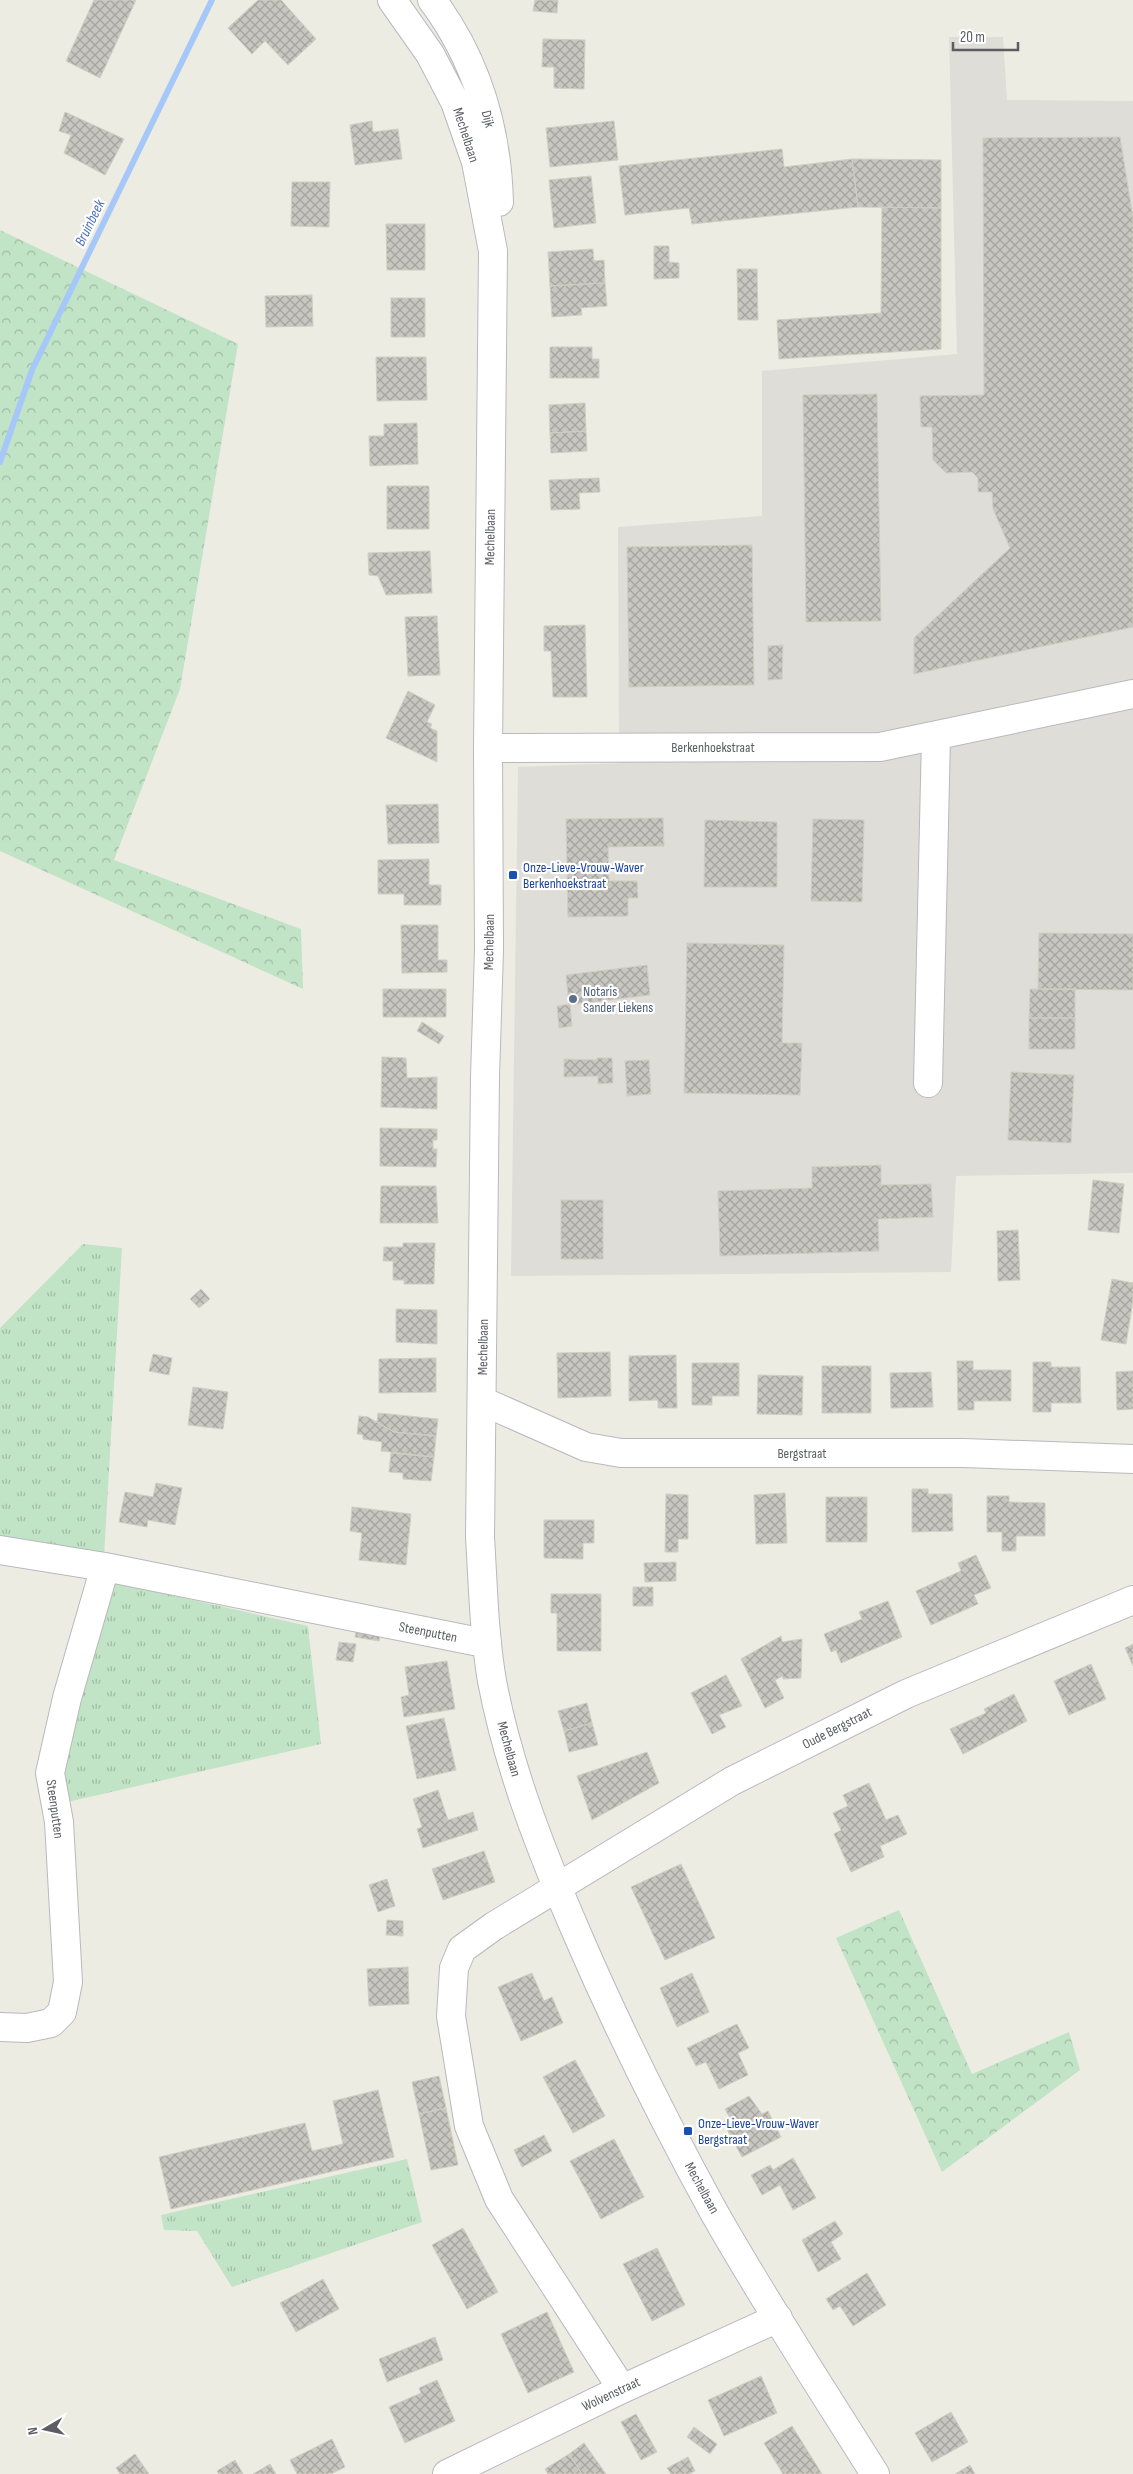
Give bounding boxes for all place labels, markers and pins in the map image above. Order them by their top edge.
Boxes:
place label: Onze-Lieve-Vrouw-Waver Berkenhoekstraat [523,859,644,892]
marker: Onze-Lieve-Vrouw-Waver Berkenhoekstraat [507,869,519,881]
place label: Notaris Sander Liekens [583,983,653,1016]
marker: Notaris Sander Liekens [567,993,579,1005]
place label: Onze-Lieve-Vrouw-Waver Bergstraat [698,2115,819,2148]
marker: Onze-Lieve-Vrouw-Waver Bergstraat [682,2125,694,2137]

